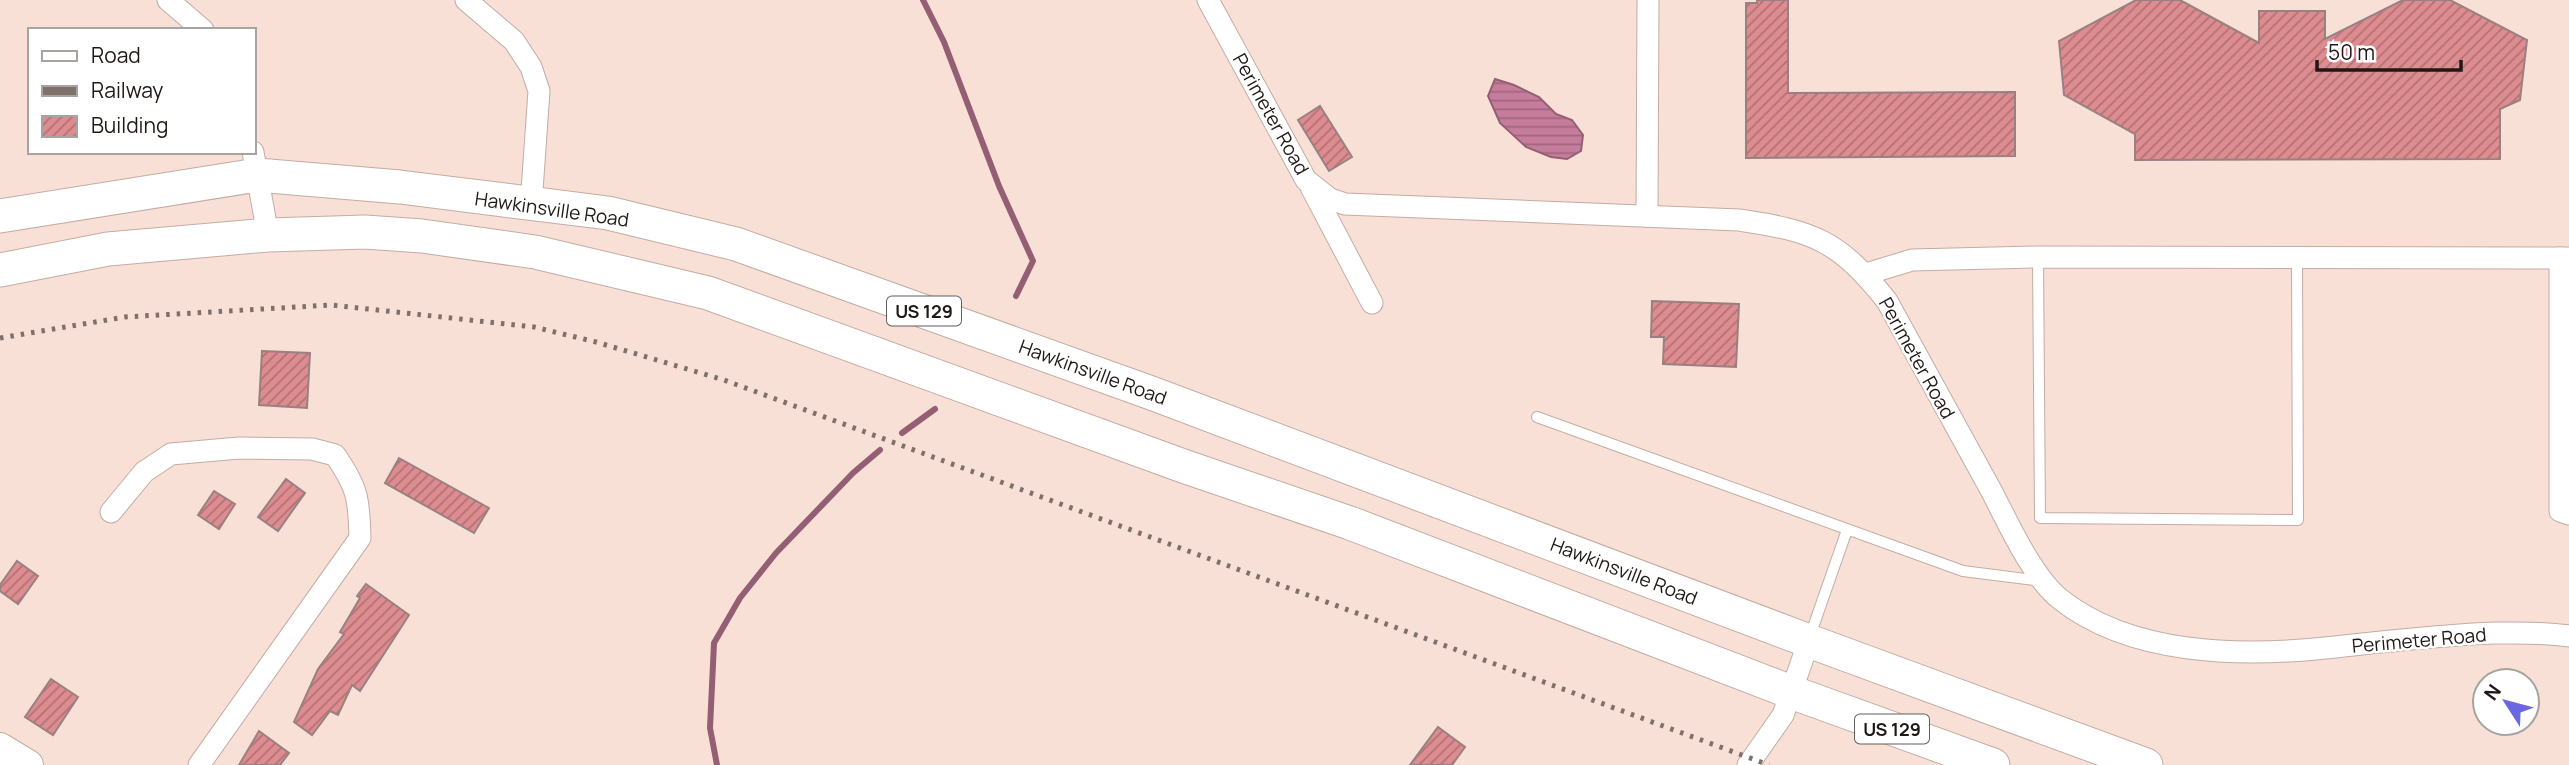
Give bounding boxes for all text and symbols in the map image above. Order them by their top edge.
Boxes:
legend [28,28,256,154]
scale bar [2317,28,2460,72]
text: 50 m [2328,38,2375,66]
text: Road [91,41,141,69]
street label: Perimeter Road [1227,49,1315,179]
text: Railway [91,76,163,104]
text: Building [91,111,168,139]
street label: Hawkinsville Road [473,185,631,233]
street label: Perimeter Road [1873,293,1961,423]
road number: US 129 [887,296,961,326]
street label: Hawkinsville Road [1016,333,1170,411]
street label: Hawkinsville Road [1547,531,1701,611]
street label: Perimeter Road [2351,621,2487,659]
north arrow [2471,667,2541,737]
text: N [2478,679,2507,705]
road number: US 129 [1855,714,1929,744]

